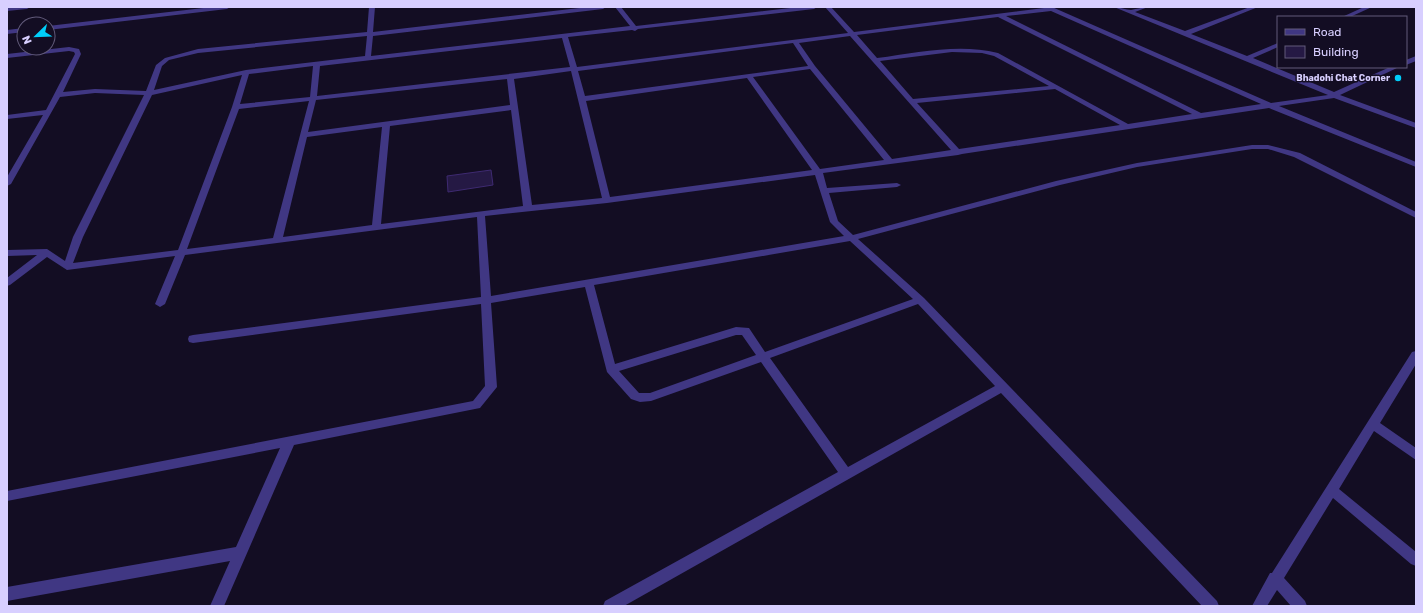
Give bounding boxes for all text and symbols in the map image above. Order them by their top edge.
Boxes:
north arrow [16,16,56,56]
legend [1277,16,1407,68]
text: Road [1313,25,1341,39]
text: N [20,33,35,46]
text: Building [1313,45,1359,59]
place label: Bhadohi Chat Corner [1296,73,1390,83]
marker: Bhadohi Chat Corner [1393,73,1403,83]

